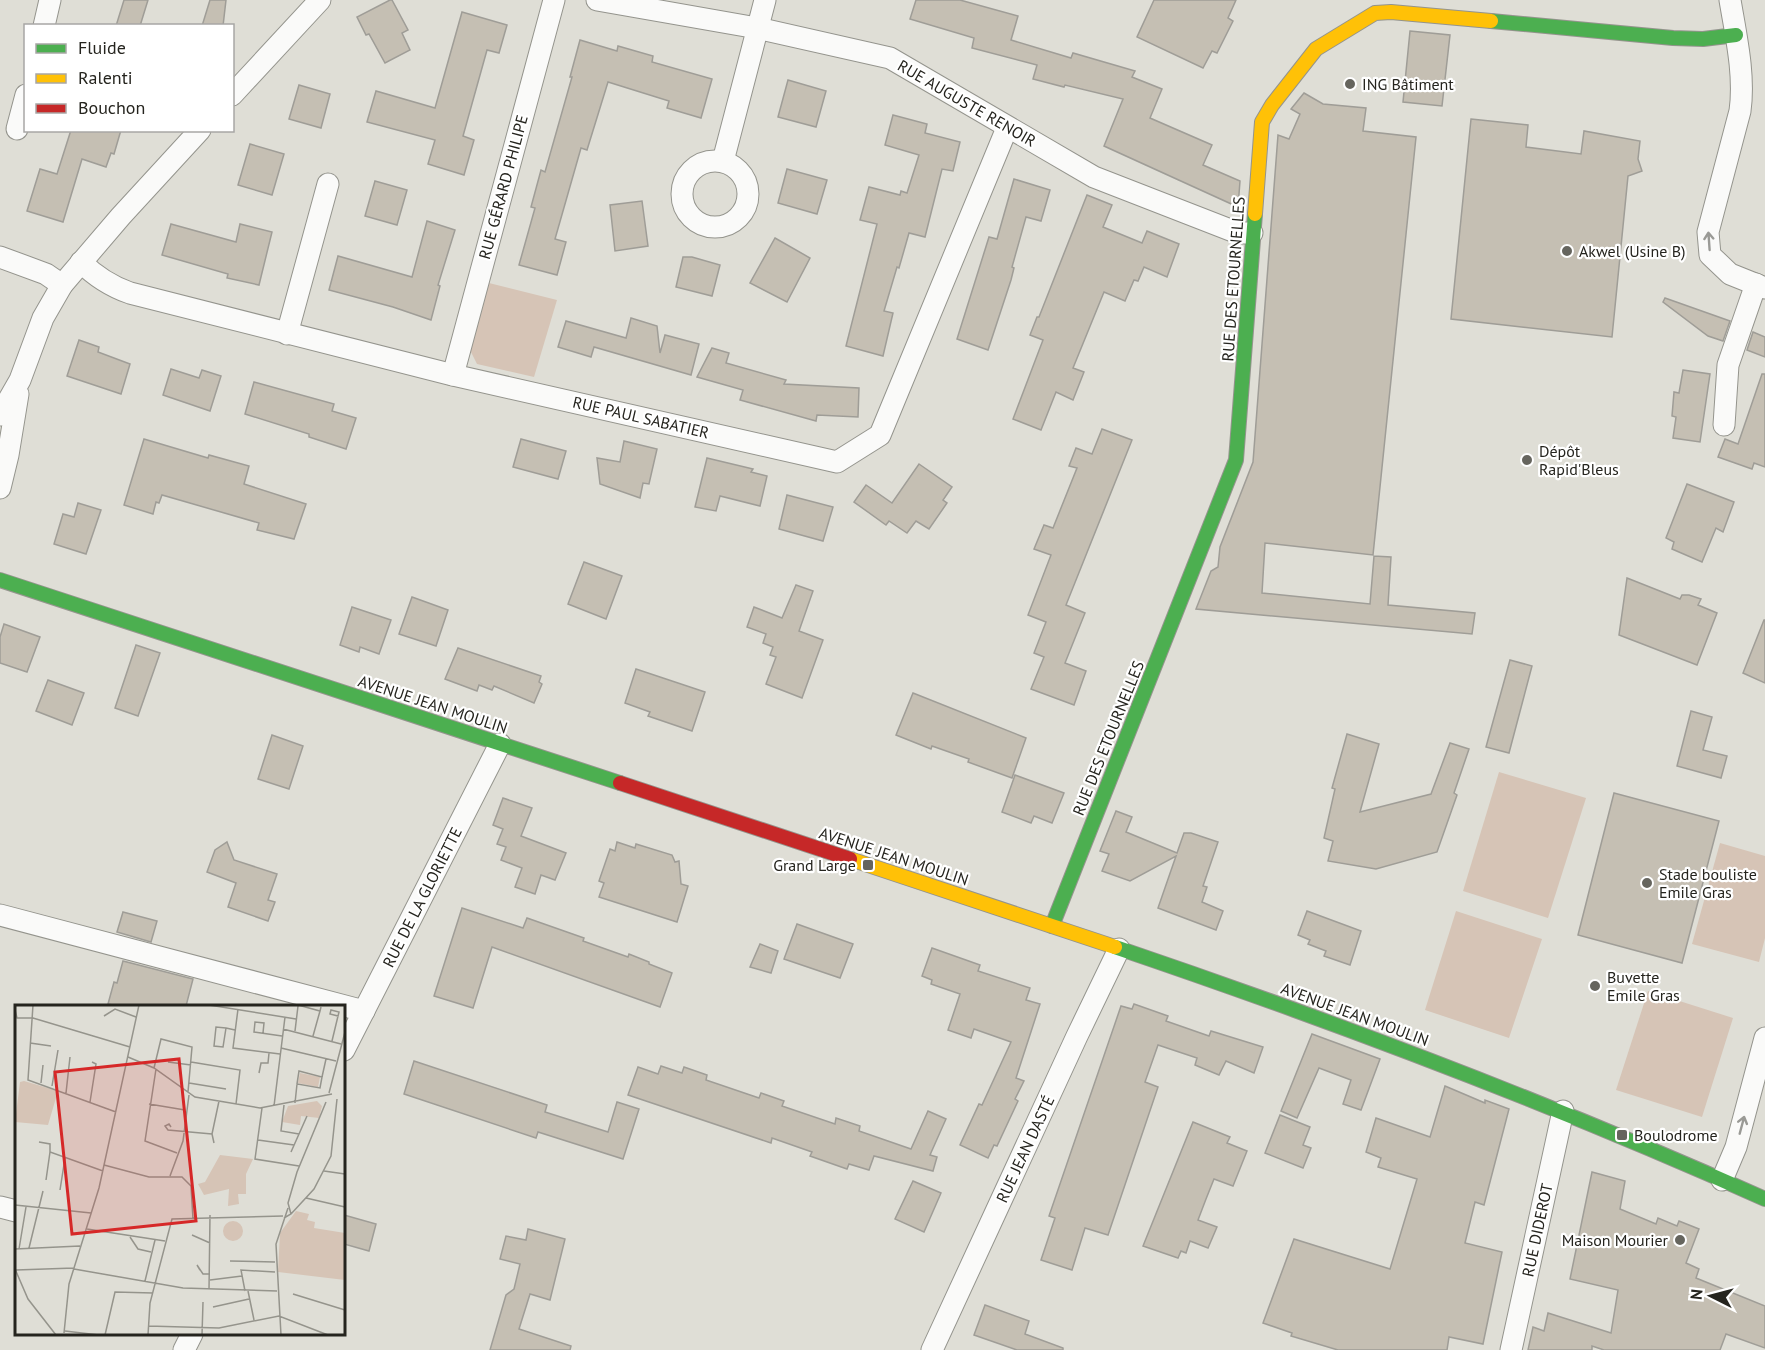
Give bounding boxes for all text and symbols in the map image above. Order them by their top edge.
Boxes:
legend [24,24,234,132]
text: Fluide [78,36,126,59]
street label: RUE AUGUSTE RENOIR [894,55,1040,151]
text: Ralenti [78,66,133,89]
place label: ING Bâtiment [1362,74,1454,94]
marker: ING Bâtiment [1343,77,1357,91]
text: Bouchon [78,96,145,119]
street label: RUE GÉRARD PHILIPE [474,113,532,261]
street label: RUE DES ETOURNELLES [1217,196,1249,362]
one-way arrow [1703,231,1714,251]
place label: Akwel (Usine B) [1579,241,1686,261]
marker: Akwel (Usine B) [1560,244,1574,258]
street label: RUE PAUL SABATIER [571,392,711,442]
place label: Dépôt Rapid'Bleus [1539,441,1619,479]
marker: Dépôt Rapid'Bleus [1520,453,1534,467]
street label: RUE DES ETOURNELLES [1068,658,1148,818]
street label: AVENUE JEAN MOULIN [356,670,510,738]
street label: AVENUE JEAN MOULIN [817,822,971,890]
street label: RUE DE LA GLORIETTE [378,823,466,971]
place label: Grand Large [773,855,856,875]
marker: Grand Large [861,858,875,872]
place label: Stade bouliste Emile Gras [1659,864,1757,902]
marker: Stade bouliste Emile Gras [1640,876,1654,890]
place label: Buvette Emile Gras [1607,967,1680,1005]
street label: AVENUE JEAN MOULIN [1278,978,1432,1050]
marker: Buvette Emile Gras [1588,979,1602,993]
inset map [15,1005,345,1335]
street label: RUE JEAN DASTÉ [991,1092,1059,1206]
one-way arrow [1737,1116,1748,1135]
place label: Boulodrome [1634,1125,1718,1145]
marker: Boulodrome [1615,1128,1629,1142]
street label: RUE DIDEROT [1517,1181,1557,1278]
place label: Maison Mourier [1562,1230,1669,1250]
marker: Maison Mourier [1673,1233,1687,1247]
north arrow [1681,1266,1741,1326]
text: N [1686,1288,1707,1301]

